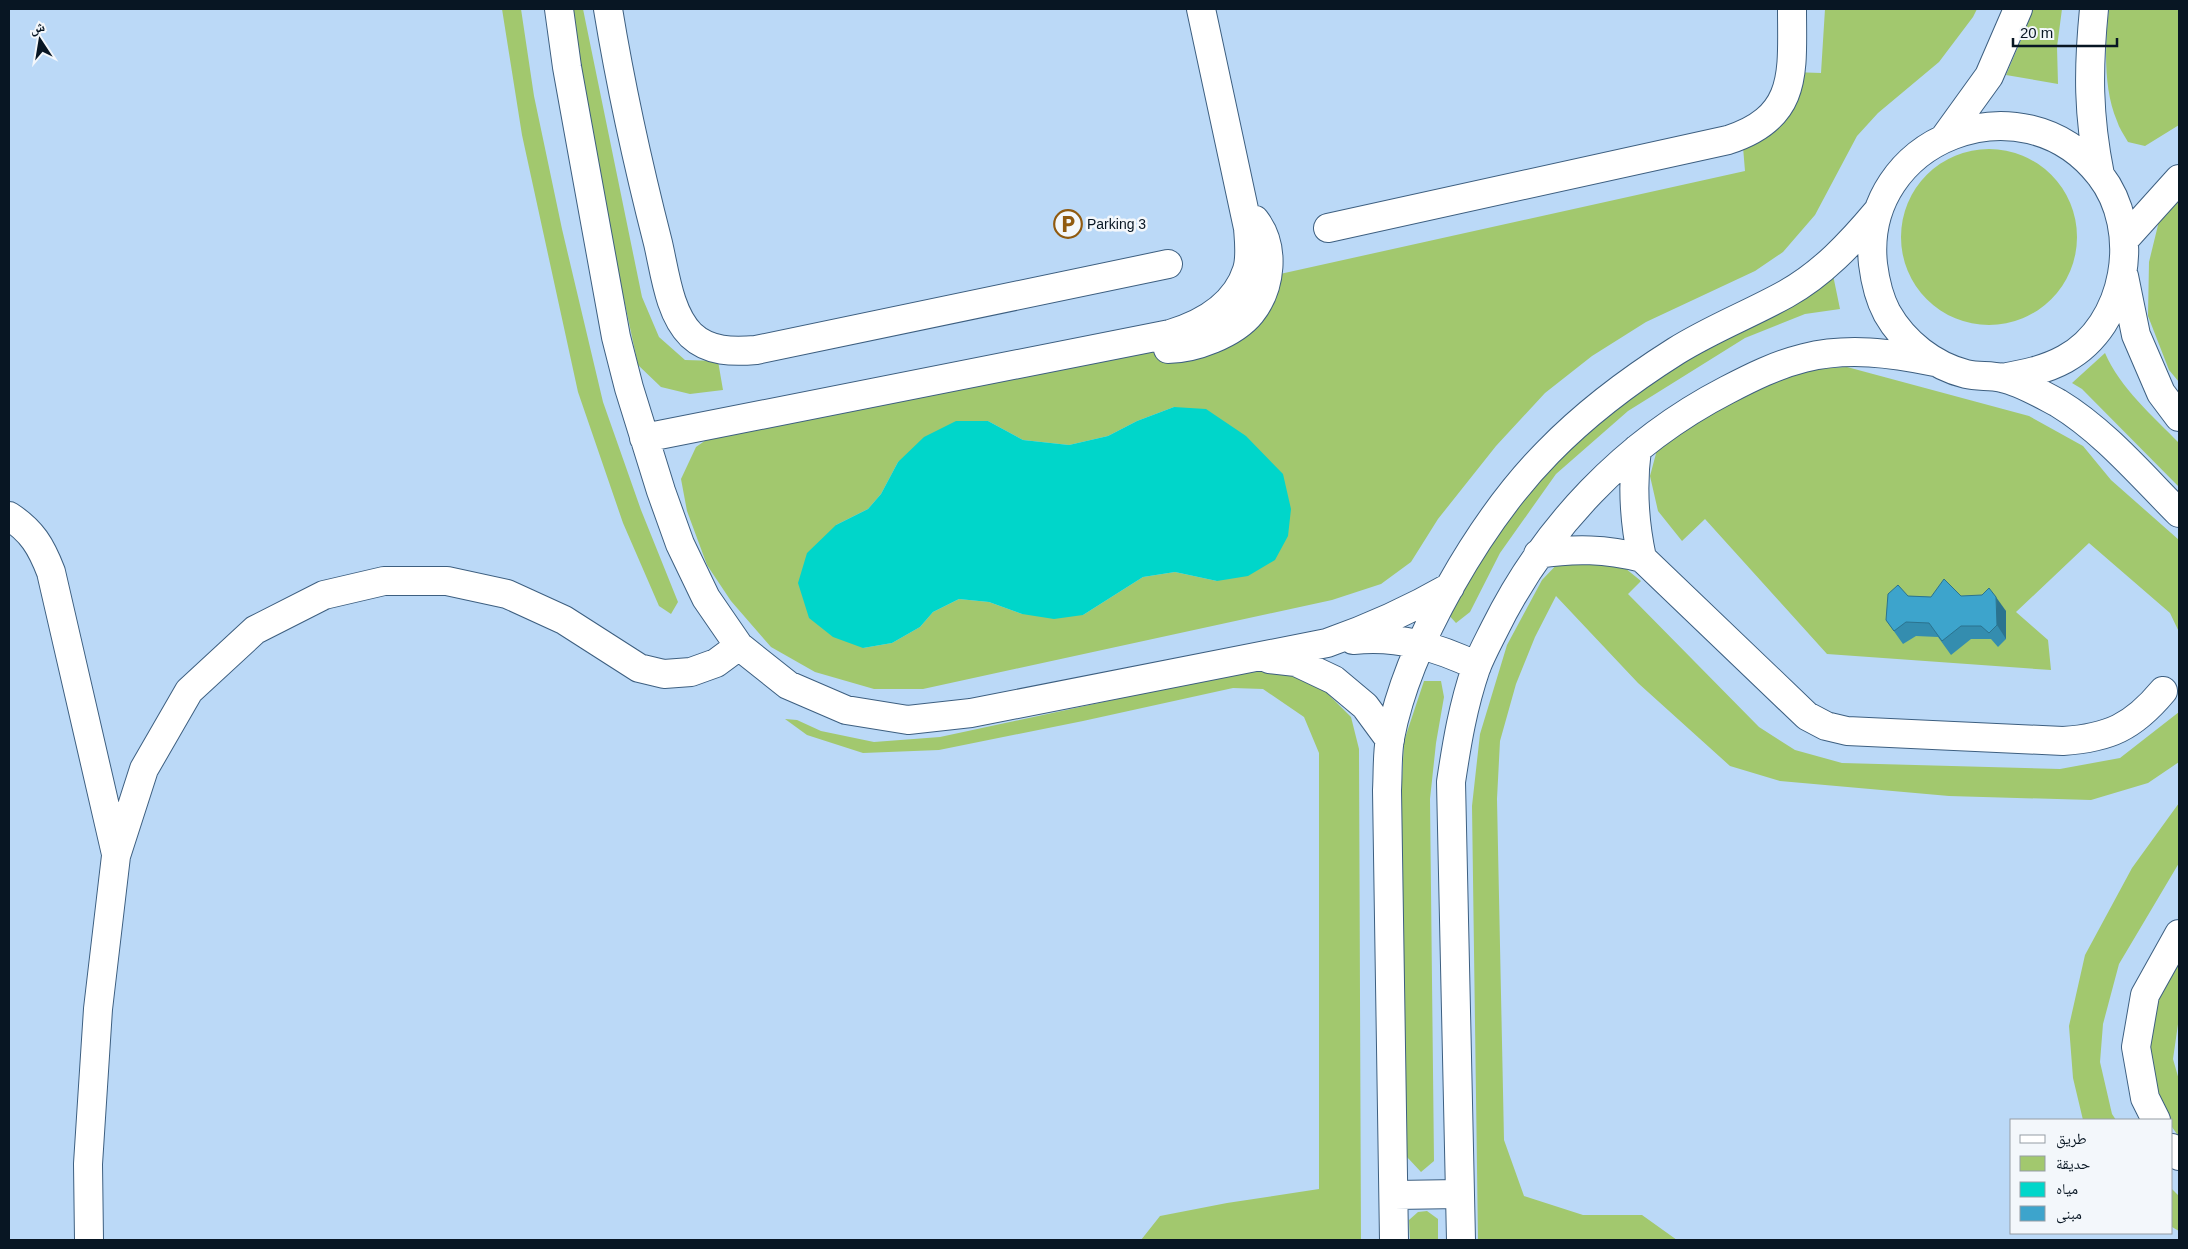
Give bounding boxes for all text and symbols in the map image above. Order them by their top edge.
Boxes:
north arrow [15,15,65,65]
scale bar [2013,15,2117,47]
text: ش [28,18,47,38]
text: 20 m [2020,24,2053,41]
parking icon: Parking 3 [1053,209,1083,239]
place label: Parking 3 [1087,216,1146,232]
legend [2010,1119,2173,1234]
text: طريق [2056,1130,2087,1149]
text: حديقة [2056,1155,2091,1172]
text: مياه [2056,1180,2078,1197]
text: مبنى [2056,1205,2082,1224]

